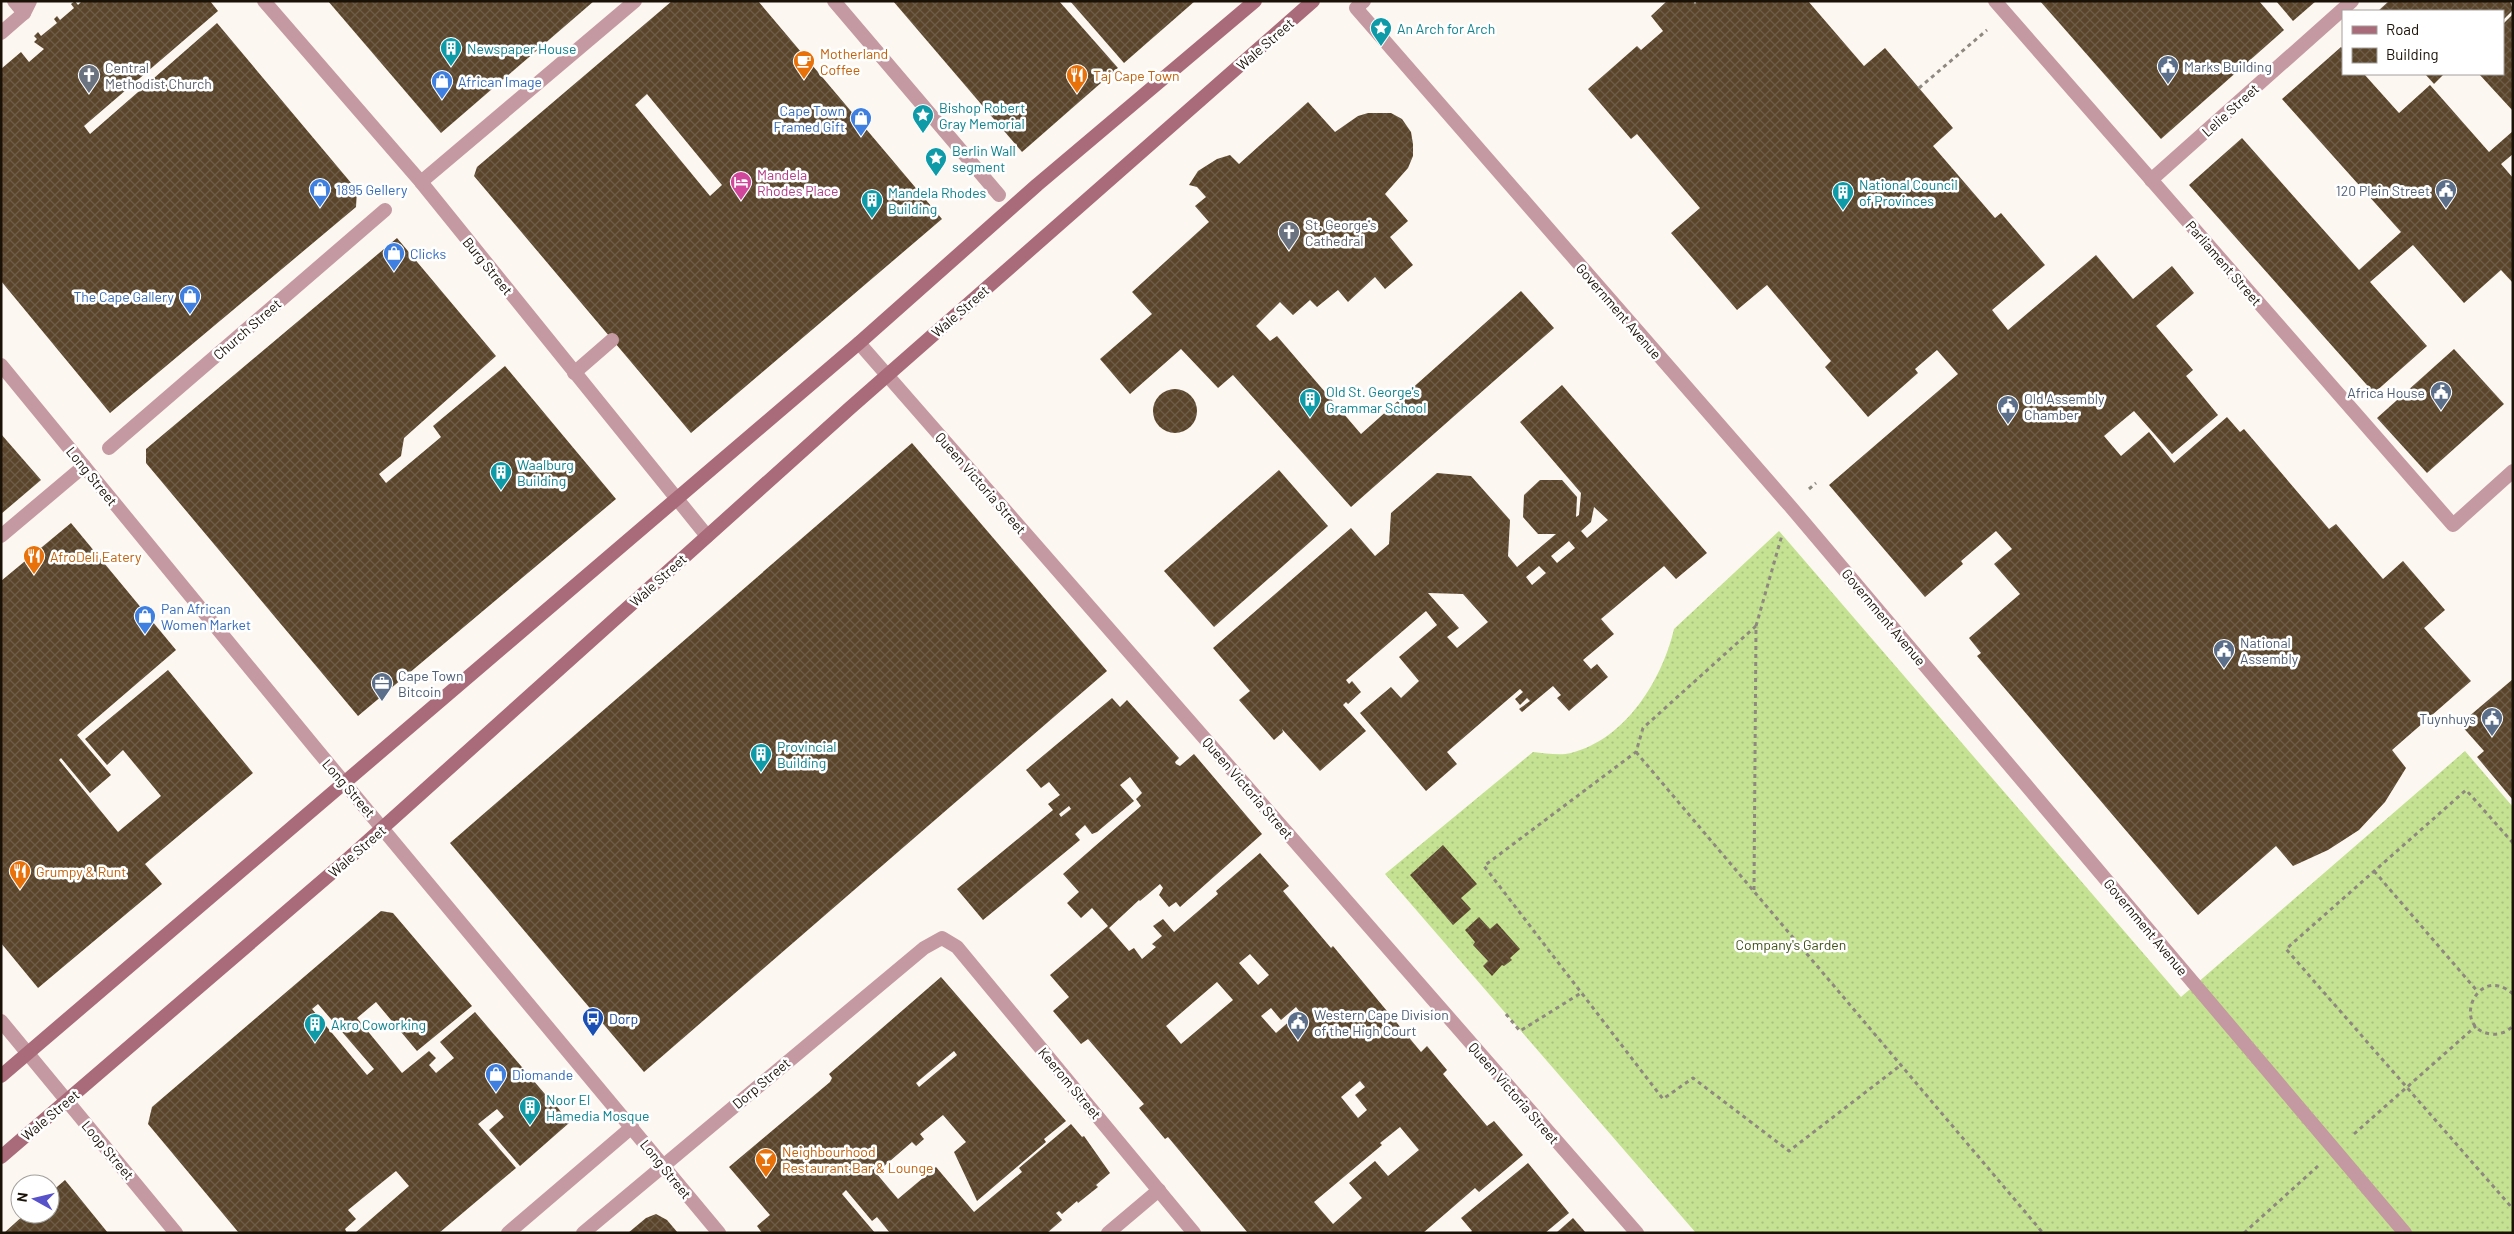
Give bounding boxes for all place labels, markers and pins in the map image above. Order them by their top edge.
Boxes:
place icon: An Arch for Arch [1369,16,1393,47]
place label: An Arch for Arch [1397,20,1495,37]
building icon: Newspaper House [439,36,463,67]
place label: Newspaper House [467,40,577,57]
place label: Motherland Coffee [820,45,888,78]
cafe icon: Motherland Coffee [792,49,816,80]
public building icon: Marks Building [2156,54,2180,85]
place label: Marks Building [2184,58,2272,75]
place label: Central Methodist Church [105,59,212,92]
church icon: Central Methodist Church [77,63,101,94]
restaurant icon: Taj Cape Town [1065,63,1089,94]
place label: Taj Cape Town [1093,67,1180,84]
shop icon: African Image [430,69,454,100]
place label: African Image [458,73,542,90]
place label: Bishop Robert Gray Memorial [939,99,1025,132]
place label: Cape Town Framed Gift [773,102,845,135]
place icon: Bishop Robert Gray Memorial [911,103,935,134]
shop icon: Cape Town Framed Gift [849,106,873,137]
place label: Berlin Wall segment [952,142,1016,175]
place icon: Berlin Wall segment [924,146,948,177]
place label: Mandela Rhodes Place [757,166,839,199]
hotel icon: Mandela Rhodes Place [729,170,753,201]
place label: National Council of Provinces [1859,176,1958,209]
shop icon: 1895 Gellery [308,177,332,208]
public building icon: 120 Plein Street [2434,178,2458,209]
building icon: National Council of Provinces [1831,180,1855,211]
place label: 1895 Gellery [336,181,408,198]
place label: 120 Plein Street [2336,182,2430,199]
place label: Mandela Rhodes Building [888,184,987,217]
building icon: Mandela Rhodes Building [860,188,884,219]
place label: St. George's Cathedral [1305,216,1377,249]
church icon: St. George's Cathedral [1277,220,1301,251]
shop icon: Clicks [382,241,406,272]
place label: Clicks [410,245,447,262]
shop icon: The Cape Gallery [178,284,202,315]
place label: The Cape Gallery [73,288,175,305]
public building icon: Africa House [2429,380,2453,411]
place label: Old St. George's Grammar School [1326,383,1426,416]
place label: Africa House [2347,384,2425,401]
building icon: Old St. George's Grammar School [1298,387,1322,418]
place label: Old Assembly Chamber [2024,390,2105,423]
public building icon: Old Assembly Chamber [1996,394,2020,425]
place label: Waalburg Building [517,456,574,489]
building icon: Waalburg Building [489,460,513,491]
restaurant icon: AfroDeli Eatery [22,544,46,575]
place label: AfroDeli Eatery [50,548,142,565]
place label: Pan African Women Market [161,600,251,633]
shop icon: Pan African Women Market [133,604,157,635]
place label: National Assembly [2240,634,2299,667]
public building icon: National Assembly [2212,638,2236,669]
place label: Cape Town Bitcoin [398,667,463,700]
office icon: Cape Town Bitcoin [370,671,394,702]
public building icon: Tuynhuys [2480,706,2504,737]
place label: Tuynhuys [2419,710,2476,727]
place label: Provincial Building [777,738,837,771]
building icon: Provincial Building [749,742,773,773]
restaurant icon: Grumpy & Runt [8,859,32,890]
place label: Grumpy & Runt [36,863,126,880]
bus stop icon: Dorp [581,1006,605,1037]
place label: Western Cape Division of the High Court [1314,1006,1449,1039]
place label: Dorp [609,1010,638,1027]
public building icon: Western Cape Division of the High Court [1286,1010,1310,1041]
building icon: Akro Coworking [303,1012,327,1043]
place label: Akro Coworking [331,1016,426,1033]
shop icon: Diomande [484,1062,508,1093]
place label: Diomande [512,1066,573,1083]
place label: Noor El Hamedia Mosque [546,1091,650,1124]
building icon: Noor El Hamedia Mosque [518,1095,542,1126]
place label: Neighbourhood Restaurant Bar & Lounge [782,1143,933,1176]
bar icon: Neighbourhood Restaurant Bar & Lounge [754,1147,778,1178]

